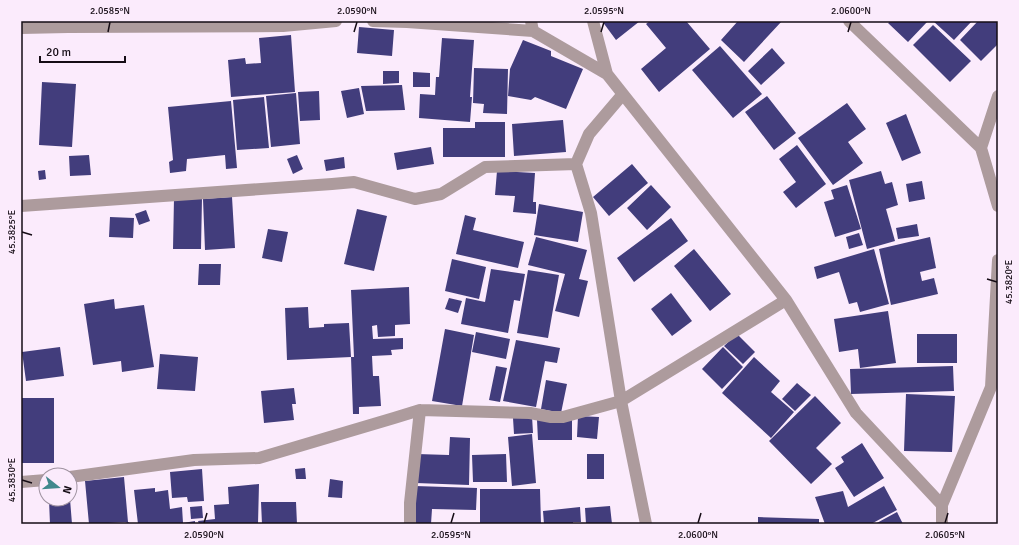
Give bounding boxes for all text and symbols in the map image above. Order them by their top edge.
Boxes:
text: 2.0585°N [90,5,130,17]
text: 2.0590°N [337,5,377,17]
text: 2.0595°N [584,5,624,17]
text: 2.0600°N [831,5,871,17]
scale bar [40,38,125,64]
text: 20 m [46,45,71,60]
text: 45.3825°E [6,209,18,254]
text: 45.3820°E [1003,259,1015,304]
text: 45.3830°E [6,457,18,502]
north arrow [38,467,78,507]
text: N [60,484,74,495]
text: 2.0590°N [184,529,224,541]
text: 2.0595°N [431,529,471,541]
text: 2.0600°N [678,529,718,541]
text: 2.0605°N [925,529,965,541]

